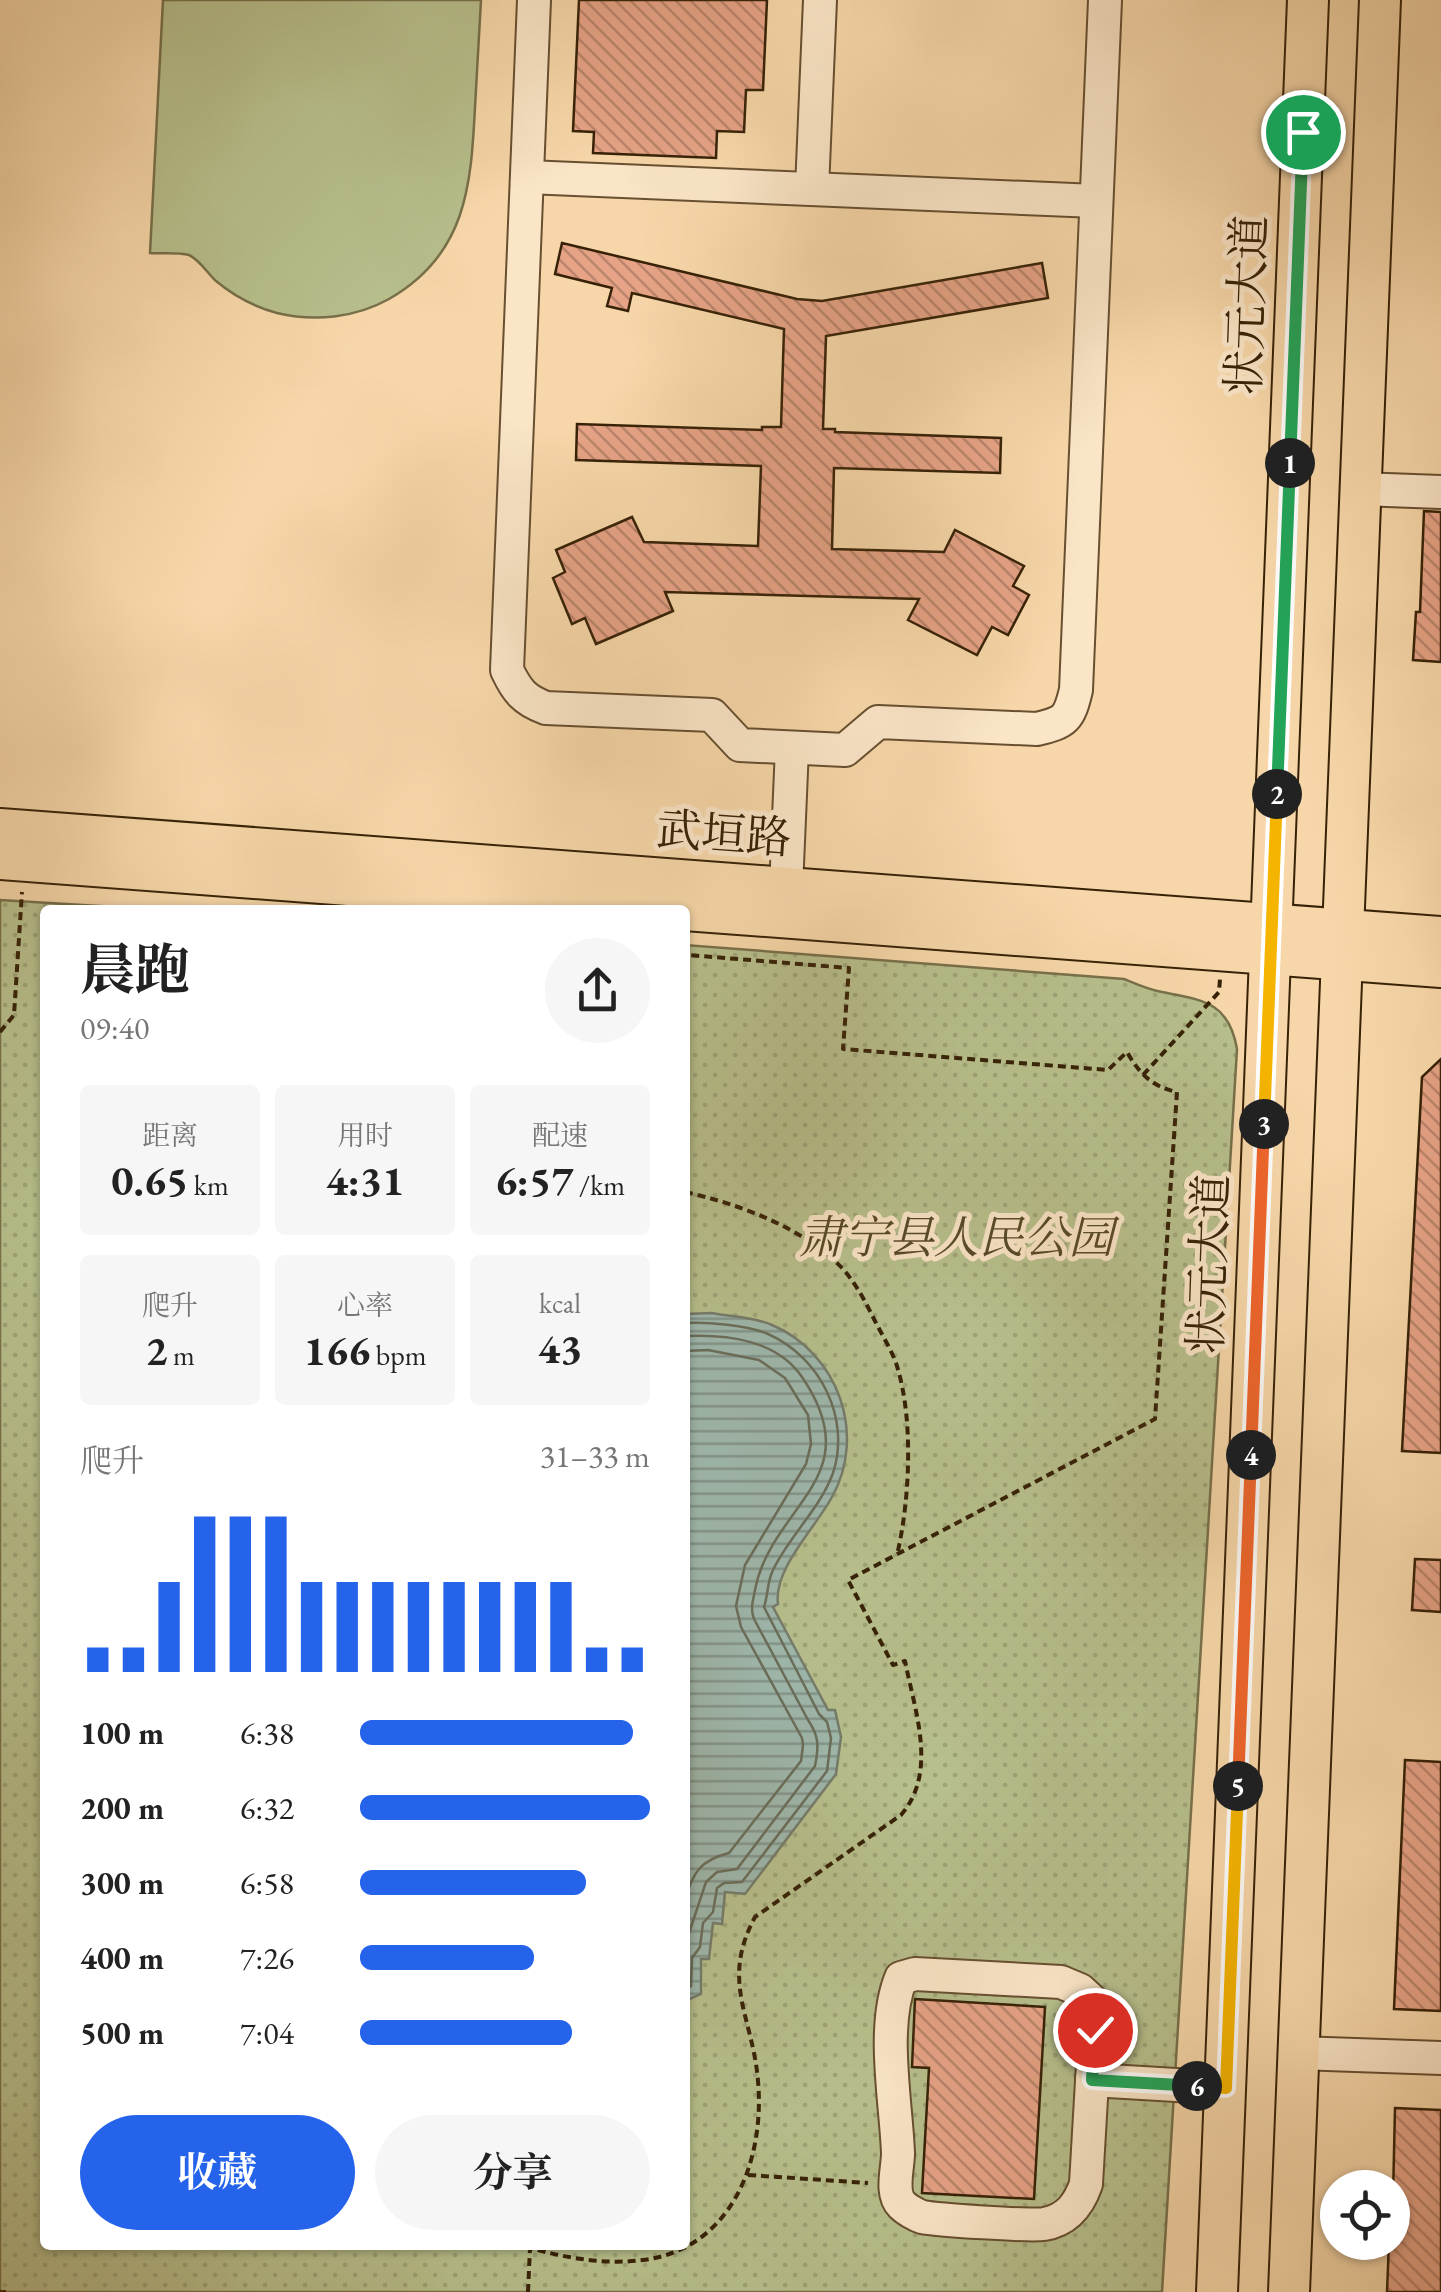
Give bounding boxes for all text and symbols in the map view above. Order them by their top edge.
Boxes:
pin [1261,90,1346,175]
icon: arrive [1276,105,1331,160]
street label: 状元大道 [1214,214,1278,396]
pin: 1 [1265,438,1315,488]
text: 1 [1283,445,1297,481]
pin: 2 [1252,769,1302,819]
text: 2 [1270,776,1284,812]
street label: 武垣路 [655,799,793,867]
text: 晨跑 [80,934,190,1005]
button: share [545,938,650,1043]
text: 09:40 [80,1007,149,1049]
pin: 3 [1239,1099,1289,1149]
text: 3 [1257,1106,1271,1142]
text: 距离 [142,1117,198,1153]
text: 用时 [337,1117,393,1153]
text: 配速 [532,1117,588,1153]
text: 0.65 [111,1153,188,1208]
text: 4:31 [326,1153,404,1208]
text: 6:57 [495,1153,573,1208]
text: km [188,1167,229,1203]
text: /km [573,1167,625,1203]
street label: 状元大道 [1176,1173,1240,1355]
park label: 肃宁县人民公园 [798,1208,1119,1266]
text: kcal [539,1285,581,1321]
text: 爬升 [142,1287,198,1323]
text: 心率 [337,1287,393,1323]
text: 43 [538,1321,582,1376]
text: 2 [145,1323,167,1378]
text: 166 [304,1323,370,1378]
text: m [167,1337,195,1373]
text: bpm [370,1337,427,1373]
pin: 4 [1226,1430,1276,1480]
text: 31–33 m [540,1435,650,1477]
text: 4 [1244,1437,1258,1473]
text: 爬升 [80,1440,144,1482]
text: 100 m [80,1712,164,1754]
text: 6:38 [240,1712,294,1754]
pin: 5 [1213,1761,1263,1811]
text: 5 [1231,1768,1245,1804]
text: 200 m [80,1787,164,1829]
text: 6:32 [240,1787,294,1829]
text: 300 m [80,1862,164,1904]
text: 6:58 [240,1862,294,1904]
text: 400 m [80,1937,164,1979]
text: 7:26 [240,1937,294,1979]
pin [1053,1988,1138,2073]
icon: check [1068,2003,1123,2058]
text: 500 m [80,2012,164,2054]
text: 7:04 [240,2012,294,2054]
pin: 6 [1172,2061,1222,2111]
text: 6 [1190,2068,1204,2104]
button: 收藏 [80,2115,355,2230]
button: 分享 [375,2115,650,2230]
map controls [1320,2170,1410,2260]
button: locate [1320,2170,1410,2260]

